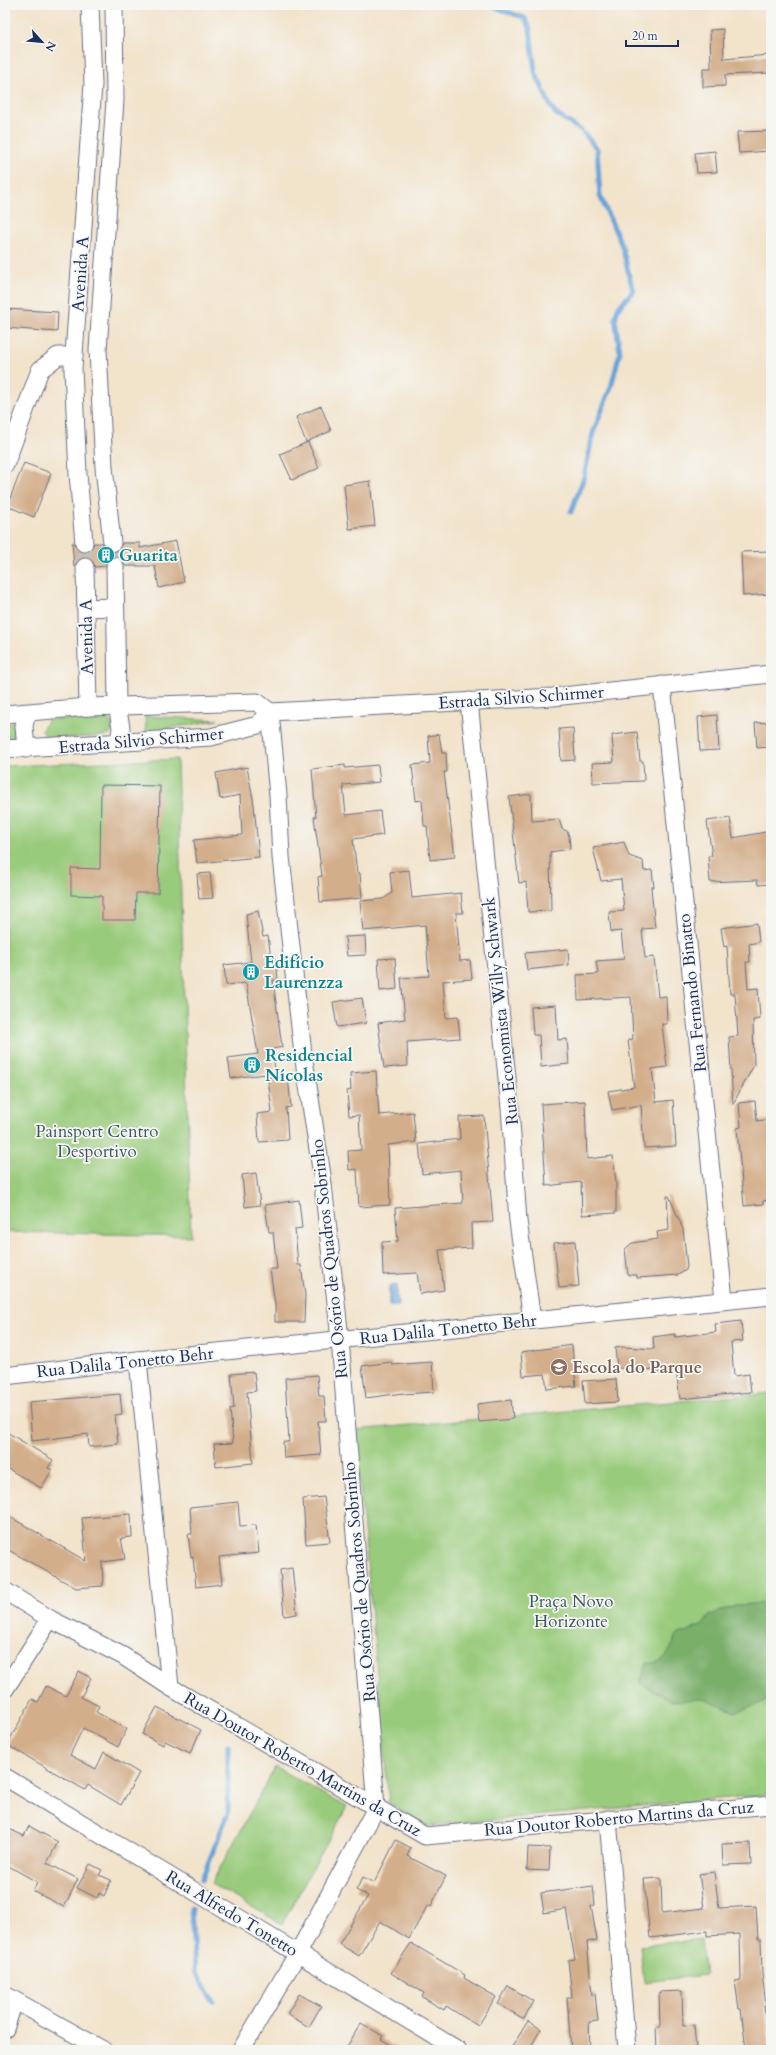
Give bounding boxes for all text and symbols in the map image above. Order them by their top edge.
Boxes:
north arrow [22,22,62,62]
scale bar [626,22,678,48]
text: 20 m [632,28,659,44]
text: N [41,39,59,54]
street label: Avenida A [66,234,95,313]
place label: Guarita [119,544,178,567]
building icon: Guarita [96,545,116,565]
street label: Avenida A [74,598,99,675]
street label: Estrada Silvio Schirmer [438,680,605,715]
street label: Estrada Silvio Schirmer [58,722,225,759]
street label: Rua Economista Willy Schwark [477,895,524,1126]
street label: Rua Fernando Binatto [673,912,712,1073]
place label: Edifício Laurenzza [264,951,344,994]
building icon: Edifício Laurenzza [241,962,261,982]
place label: Residencial Nícolas [265,1044,353,1087]
building icon: Residencial Nícolas [242,1055,262,1075]
park label: Painsport Centro Desportivo [35,1120,159,1163]
street label: Rua Osório de Quadros Sobrinho [305,1138,354,1380]
street label: Rua Dalila Tonetto Behr [358,1309,538,1350]
street label: Rua Dalila Tonetto Behr [35,1342,215,1383]
place label: Escola do Parque [572,1356,702,1379]
school or university icon: Escola do Parque [549,1357,569,1377]
street label: Rua Osório de Quadros Sobrinho [338,1461,381,1703]
park label: Praça Novo Horizonte [529,1590,613,1633]
street label: Rua Doutor Roberto Martins da Cruz [180,1687,426,1842]
street label: Rua Doutor Roberto Martins da Cruz [483,1795,755,1842]
street label: Rua Alfredo Tonetto [161,1865,302,1962]

